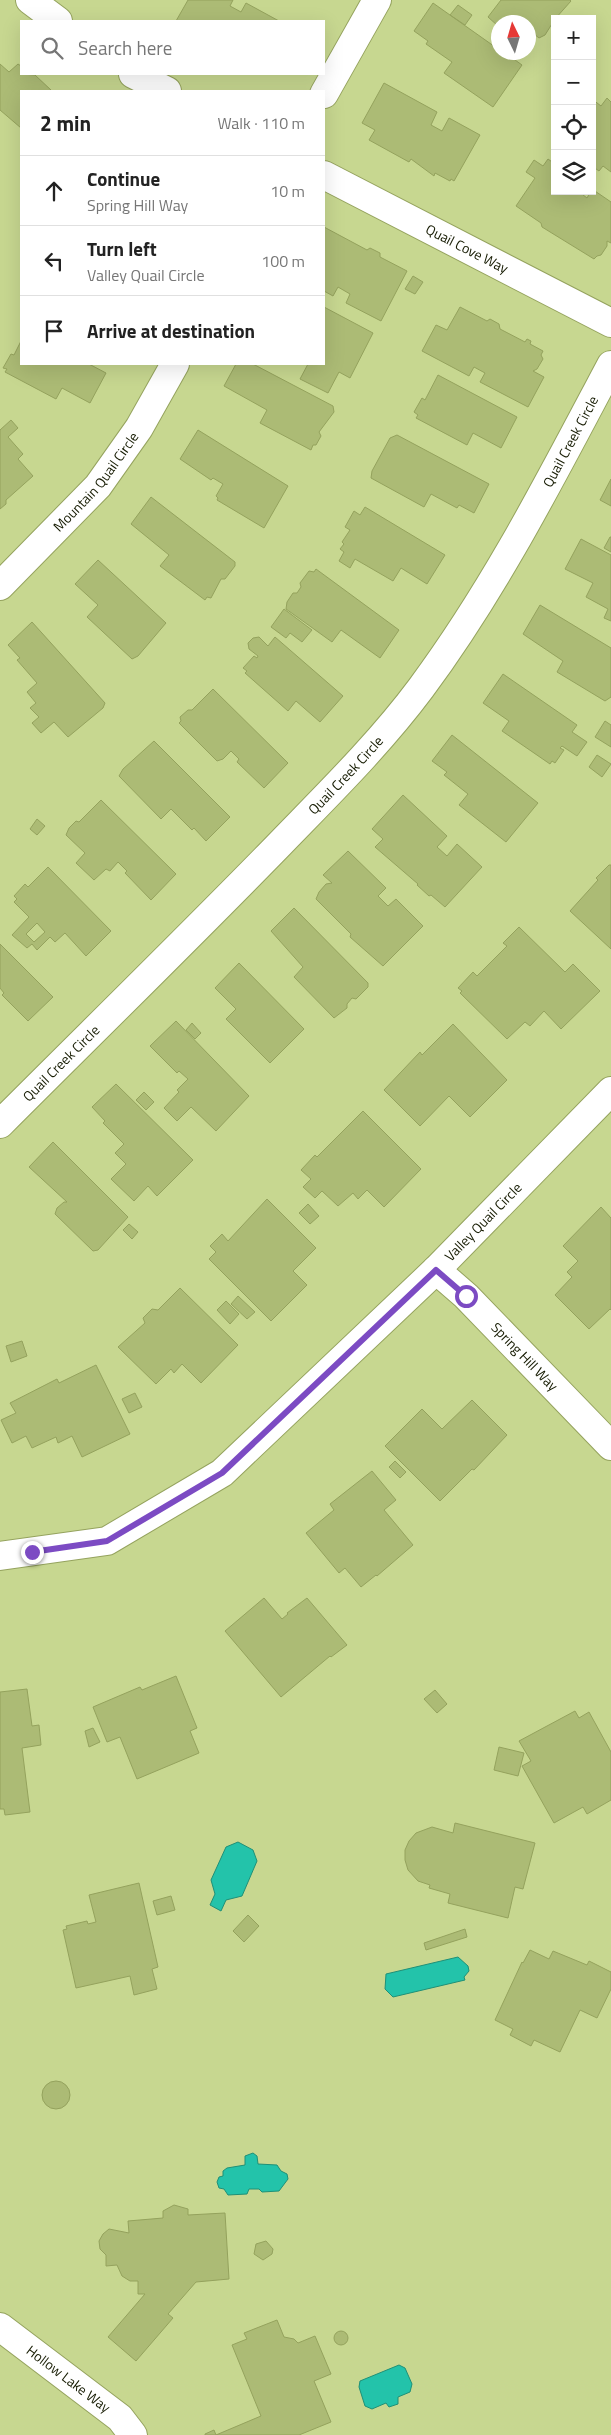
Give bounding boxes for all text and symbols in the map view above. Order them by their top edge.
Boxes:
north arrow [491,15,536,60]
map controls [551,15,596,195]
button: + [551,15,596,60]
search box [20,20,325,75]
text: Search here [78,33,172,62]
icon: search [38,34,66,62]
button: − [551,60,596,105]
button: locate [551,105,596,150]
text: 2 min [40,107,91,139]
text: Walk · 110 m [217,111,305,135]
button: layers [551,150,596,195]
text: Continue [87,164,160,193]
icon: ahead [40,177,68,205]
text: 10 m [270,179,305,203]
text: Spring Hill Way [87,193,188,217]
street label: Quail Cove Way [422,218,513,279]
text: Turn left [87,234,157,263]
icon: left [40,247,68,275]
text: 100 m [261,249,305,273]
text: Valley Quail Circle [87,263,205,287]
text: Arrive at destination [87,316,255,345]
icon: arrive [40,317,68,345]
street label: Quail Creek Circle [537,392,603,491]
street label: Mountain Quail Circle [48,427,143,536]
street label: Quail Creek Circle [303,731,388,819]
street label: Quail Creek Circle [17,1020,104,1106]
street label: Valley Quail Circle [439,1177,526,1266]
route start [455,1285,478,1308]
street label: Spring Hill Way [487,1317,564,1396]
route end [21,1541,44,1564]
street label: Hollow Lake Way [22,2340,115,2418]

